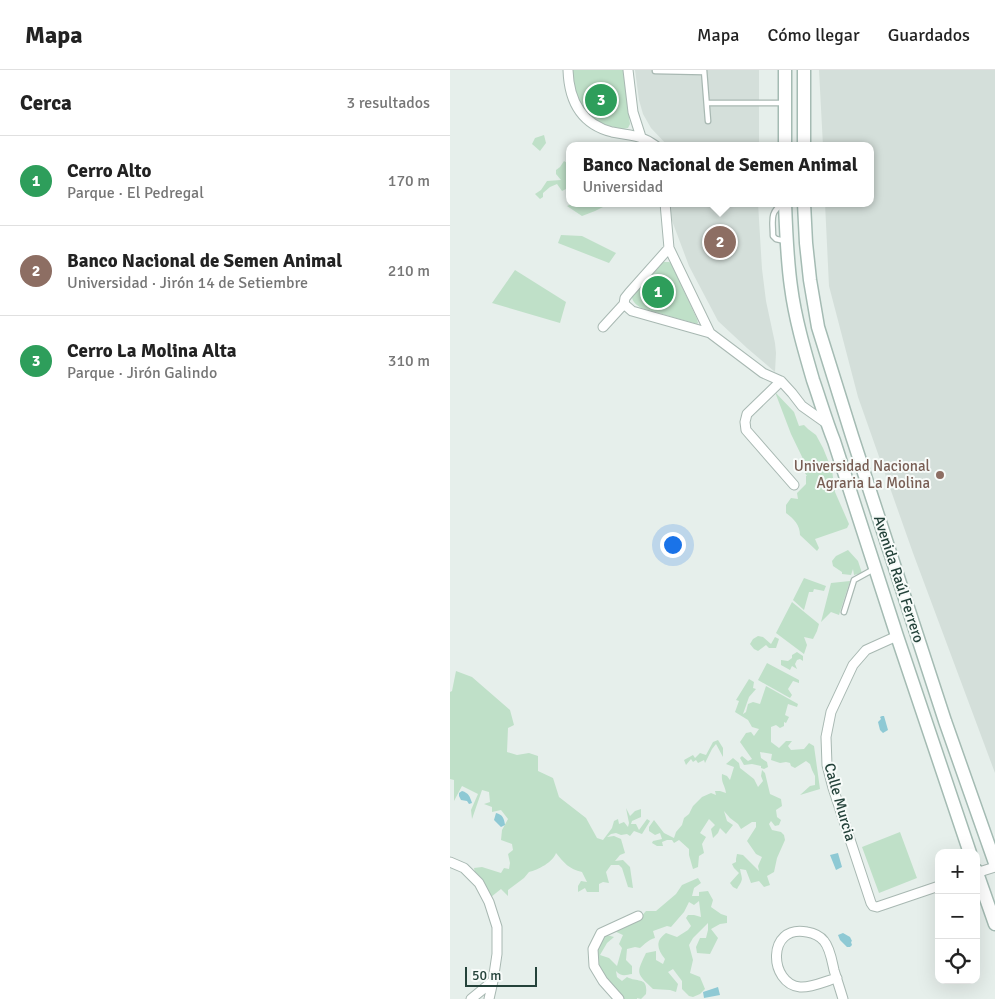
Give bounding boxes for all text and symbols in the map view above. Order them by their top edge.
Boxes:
text: Mapa [25,20,83,50]
text: Mapa [697,24,739,46]
text: Cómo llegar [767,24,860,46]
text: Guardados [888,24,970,46]
pin: 3 [585,81,617,119]
text: Cerca [20,90,72,116]
text: 3 resultados [347,93,430,113]
popup [566,142,874,207]
text: Banco Nacional de Semen Animal [582,153,858,177]
text: Cerro Alto [67,159,151,183]
text: 1 [32,171,40,191]
text: 170 m [388,171,430,191]
text: Universidad [582,177,663,197]
text: Parque · El Pedregal [67,183,204,203]
pin: 2 [704,223,736,261]
text: Banco Nacional de Semen Animal [67,249,342,273]
text: 2 [32,261,40,281]
text: 210 m [388,261,430,281]
text: Universidad · Jirón 14 de Setiembre [67,273,308,293]
pin: 1 [642,273,674,311]
text: Cerro La Molina Alta [67,339,237,363]
text: 3 [32,351,40,371]
text: 310 m [388,351,430,371]
text: Parque · Jirón Galindo [67,363,217,383]
place label: Universidad Nacional Agraria La Molina [794,457,930,492]
marker: Universidad Nacional Agraria La Molina [934,469,946,481]
street label: Avenida Raúl Ferrero [870,513,928,645]
your location [660,532,686,558]
street label: Calle Murcia [820,761,860,843]
map controls [935,849,980,984]
button: + [935,849,980,894]
button: − [935,894,980,939]
button: locate [935,939,980,984]
scale bar [465,964,538,987]
text: 50 m [472,967,501,984]

